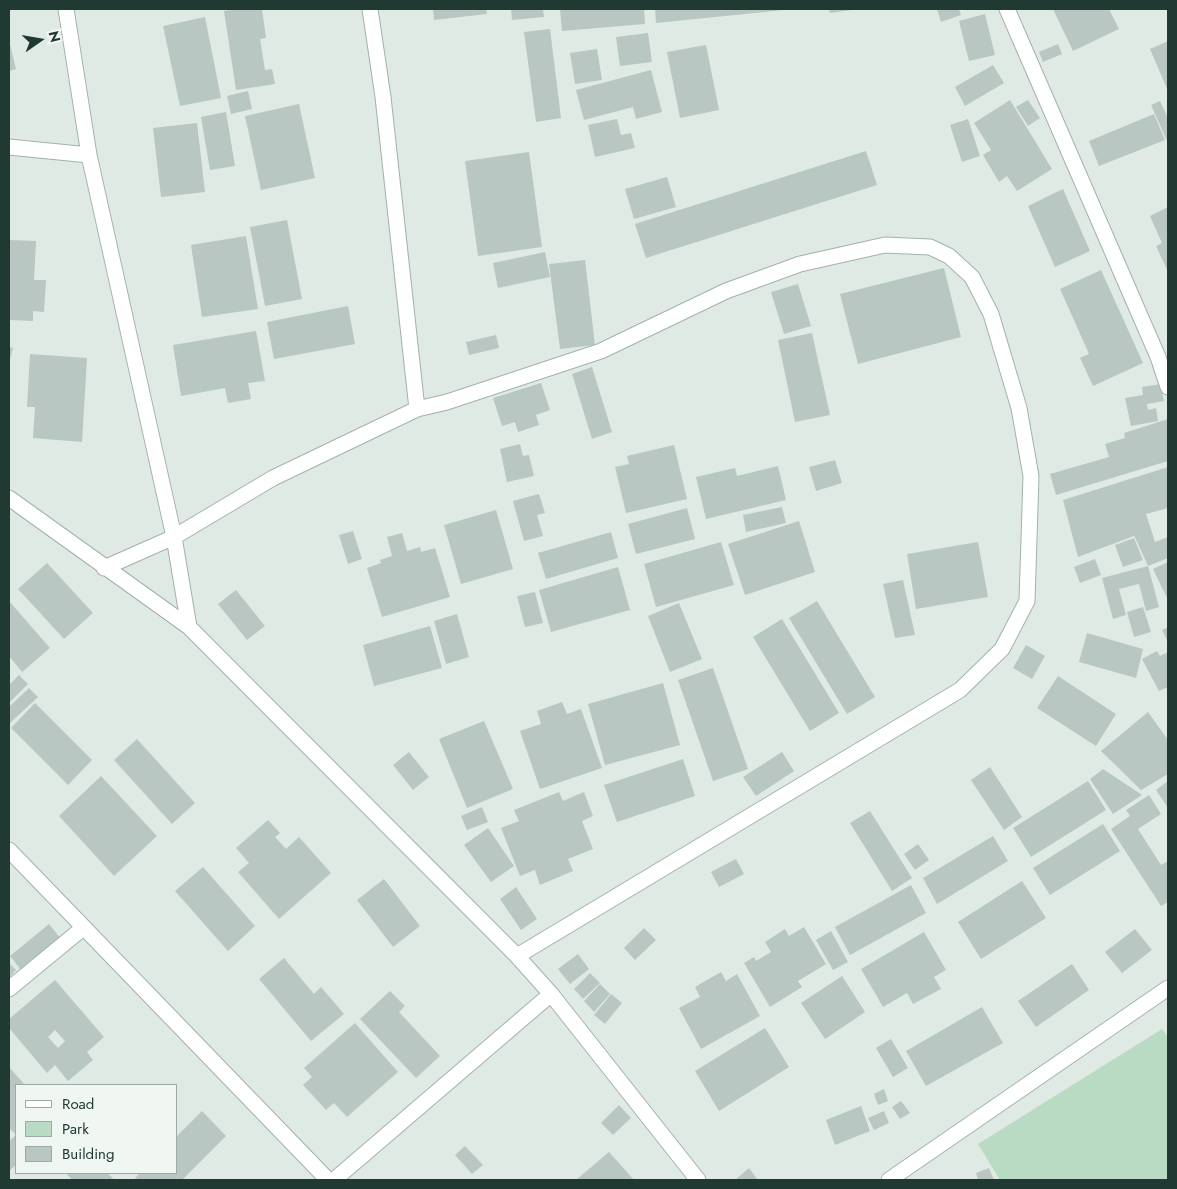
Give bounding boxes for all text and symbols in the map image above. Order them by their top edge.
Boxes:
north arrow [15,15,65,65]
text: N [44,29,66,44]
legend [15,1084,178,1174]
text: Road [62,1093,94,1115]
text: Park [62,1118,89,1140]
text: Building [62,1143,114,1165]

